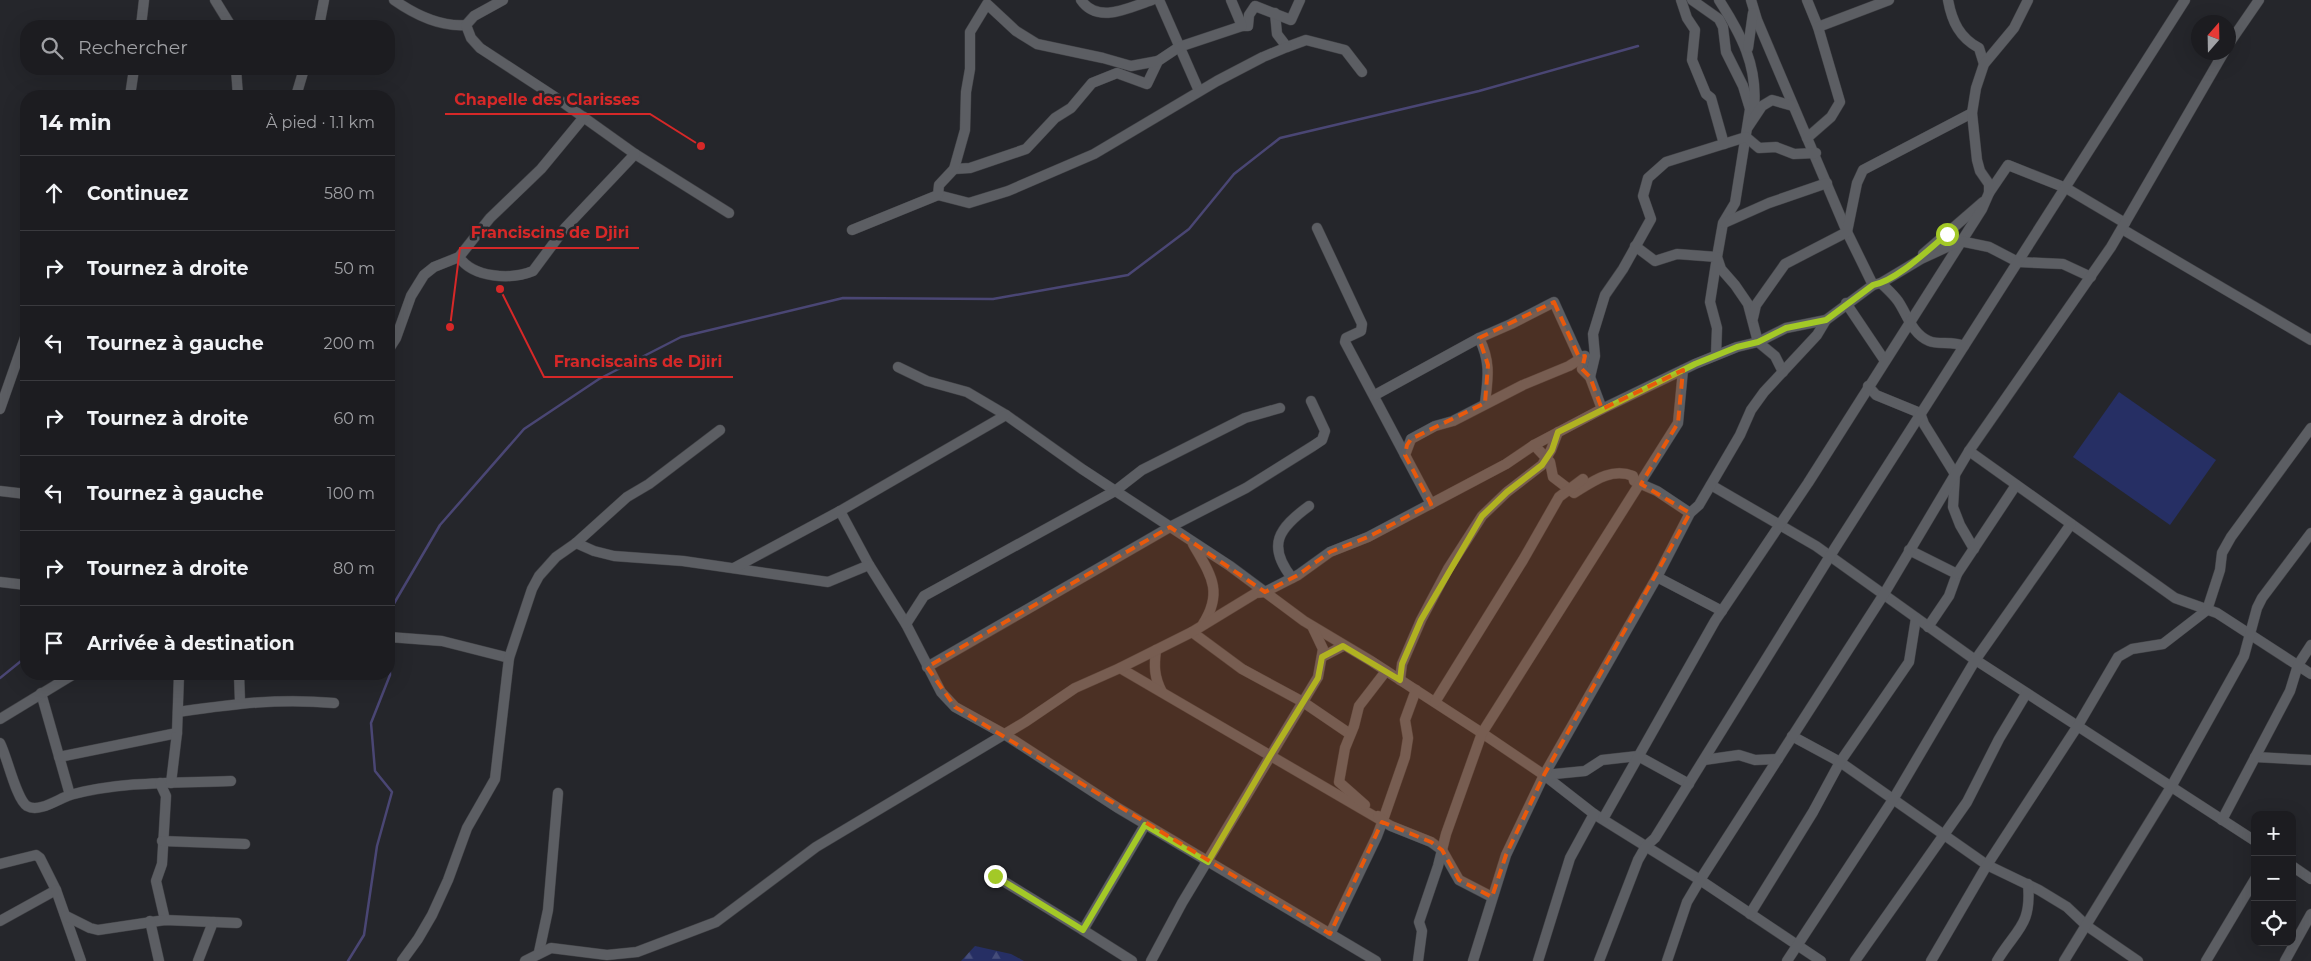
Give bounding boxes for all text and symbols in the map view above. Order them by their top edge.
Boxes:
north arrow [2191,15,2236,60]
search box [20,20,395,75]
icon: search [38,34,66,62]
text: Rechercher [78,36,188,59]
callout: Chapelle des Clarisses [445,83,650,114]
text: Chapelle des Clarisses [454,90,640,109]
text: 14 min [40,110,112,135]
text: À pied · 1.1 km [266,113,375,132]
icon: ahead [40,179,68,207]
text: Continuez [87,182,188,205]
text: 580 m [324,184,375,203]
callout: Franciscins de Djiri [460,217,639,248]
text: Franciscins de Djiri [471,223,629,242]
route start [1936,223,1959,246]
icon: right [40,254,68,282]
text: Tournez à droite [87,257,248,280]
text: 50 m [334,259,375,278]
icon: left [40,329,68,357]
text: Tournez à gauche [87,332,264,355]
text: 200 m [324,334,375,353]
callout: Franciscains de Djiri [544,346,733,377]
text: Franciscains de Djiri [554,352,722,371]
icon: right [40,404,68,432]
text: Tournez à droite [87,407,248,430]
text: 60 m [333,409,375,428]
icon: left [40,479,68,507]
text: Tournez à gauche [87,482,264,505]
text: 100 m [327,484,375,503]
icon: right [40,554,68,582]
text: Tournez à droite [87,557,248,580]
text: 80 m [333,559,375,578]
icon: arrive [40,629,68,657]
text: Arrivée à destination [87,632,295,655]
map controls [2251,811,2296,946]
button: + [2251,811,2296,856]
button: − [2251,856,2296,901]
route end [984,865,1007,888]
button: locate [2251,901,2296,946]

